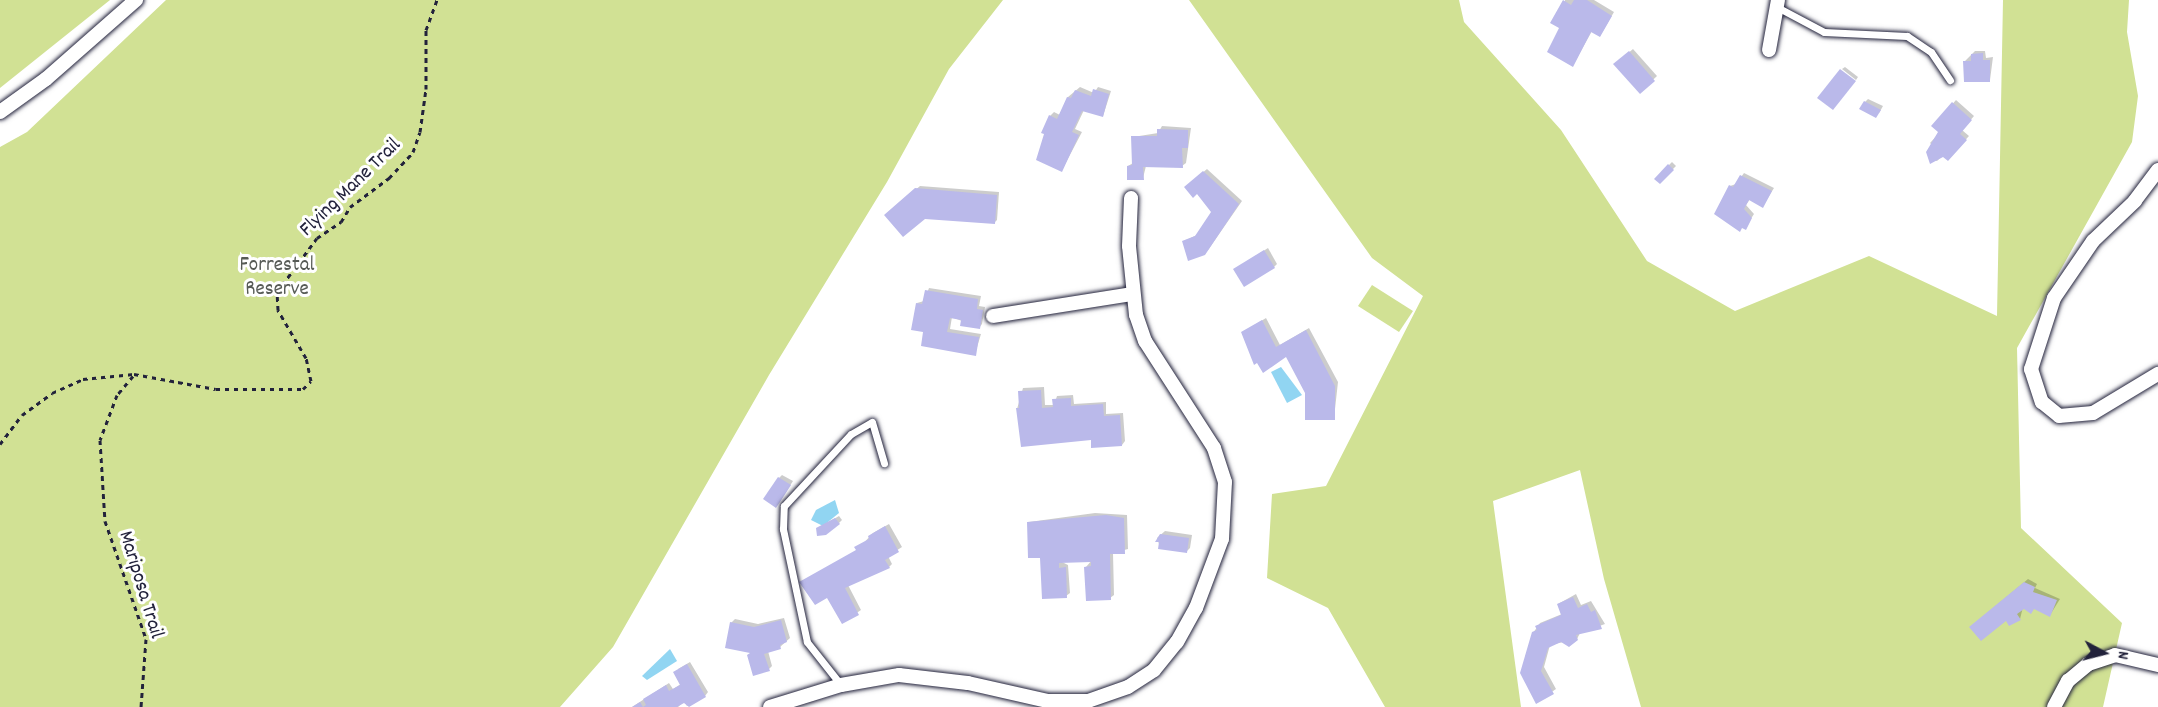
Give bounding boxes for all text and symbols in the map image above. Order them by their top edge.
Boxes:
street label: Flying Mane Trail [295,133,407,243]
park label: Forrestal Reserve [240,253,314,303]
street label: Mariposa Trail [112,528,168,642]
north arrow [2074,623,2134,683]
text: N [2110,650,2134,661]

